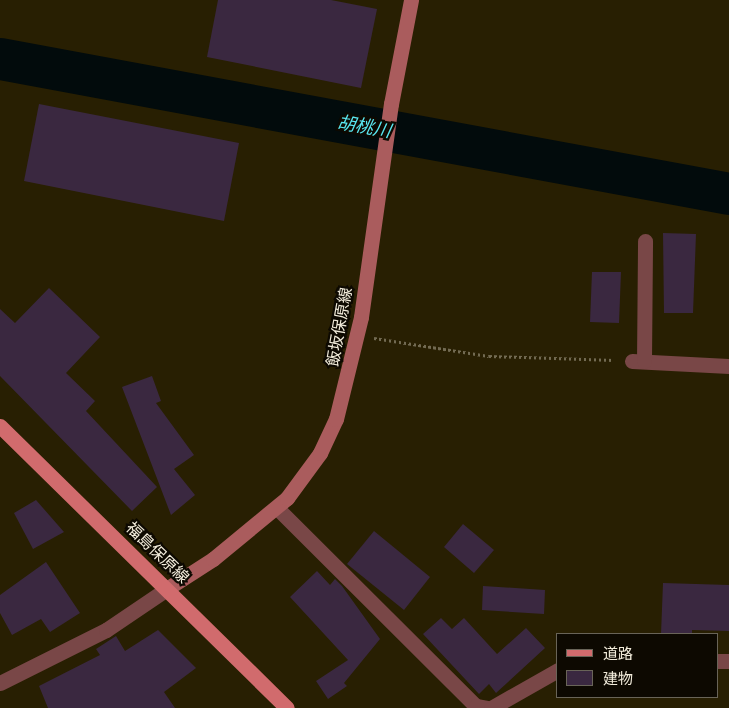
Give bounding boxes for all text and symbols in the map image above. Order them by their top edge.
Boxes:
water label: 胡桃川 [336,112,392,142]
street label: 飯坂保原線 [324,286,356,368]
street label: 福島保原線 [122,518,192,588]
legend [556,633,719,698]
text: 道路 [603,645,633,663]
text: 建物 [603,670,633,688]

